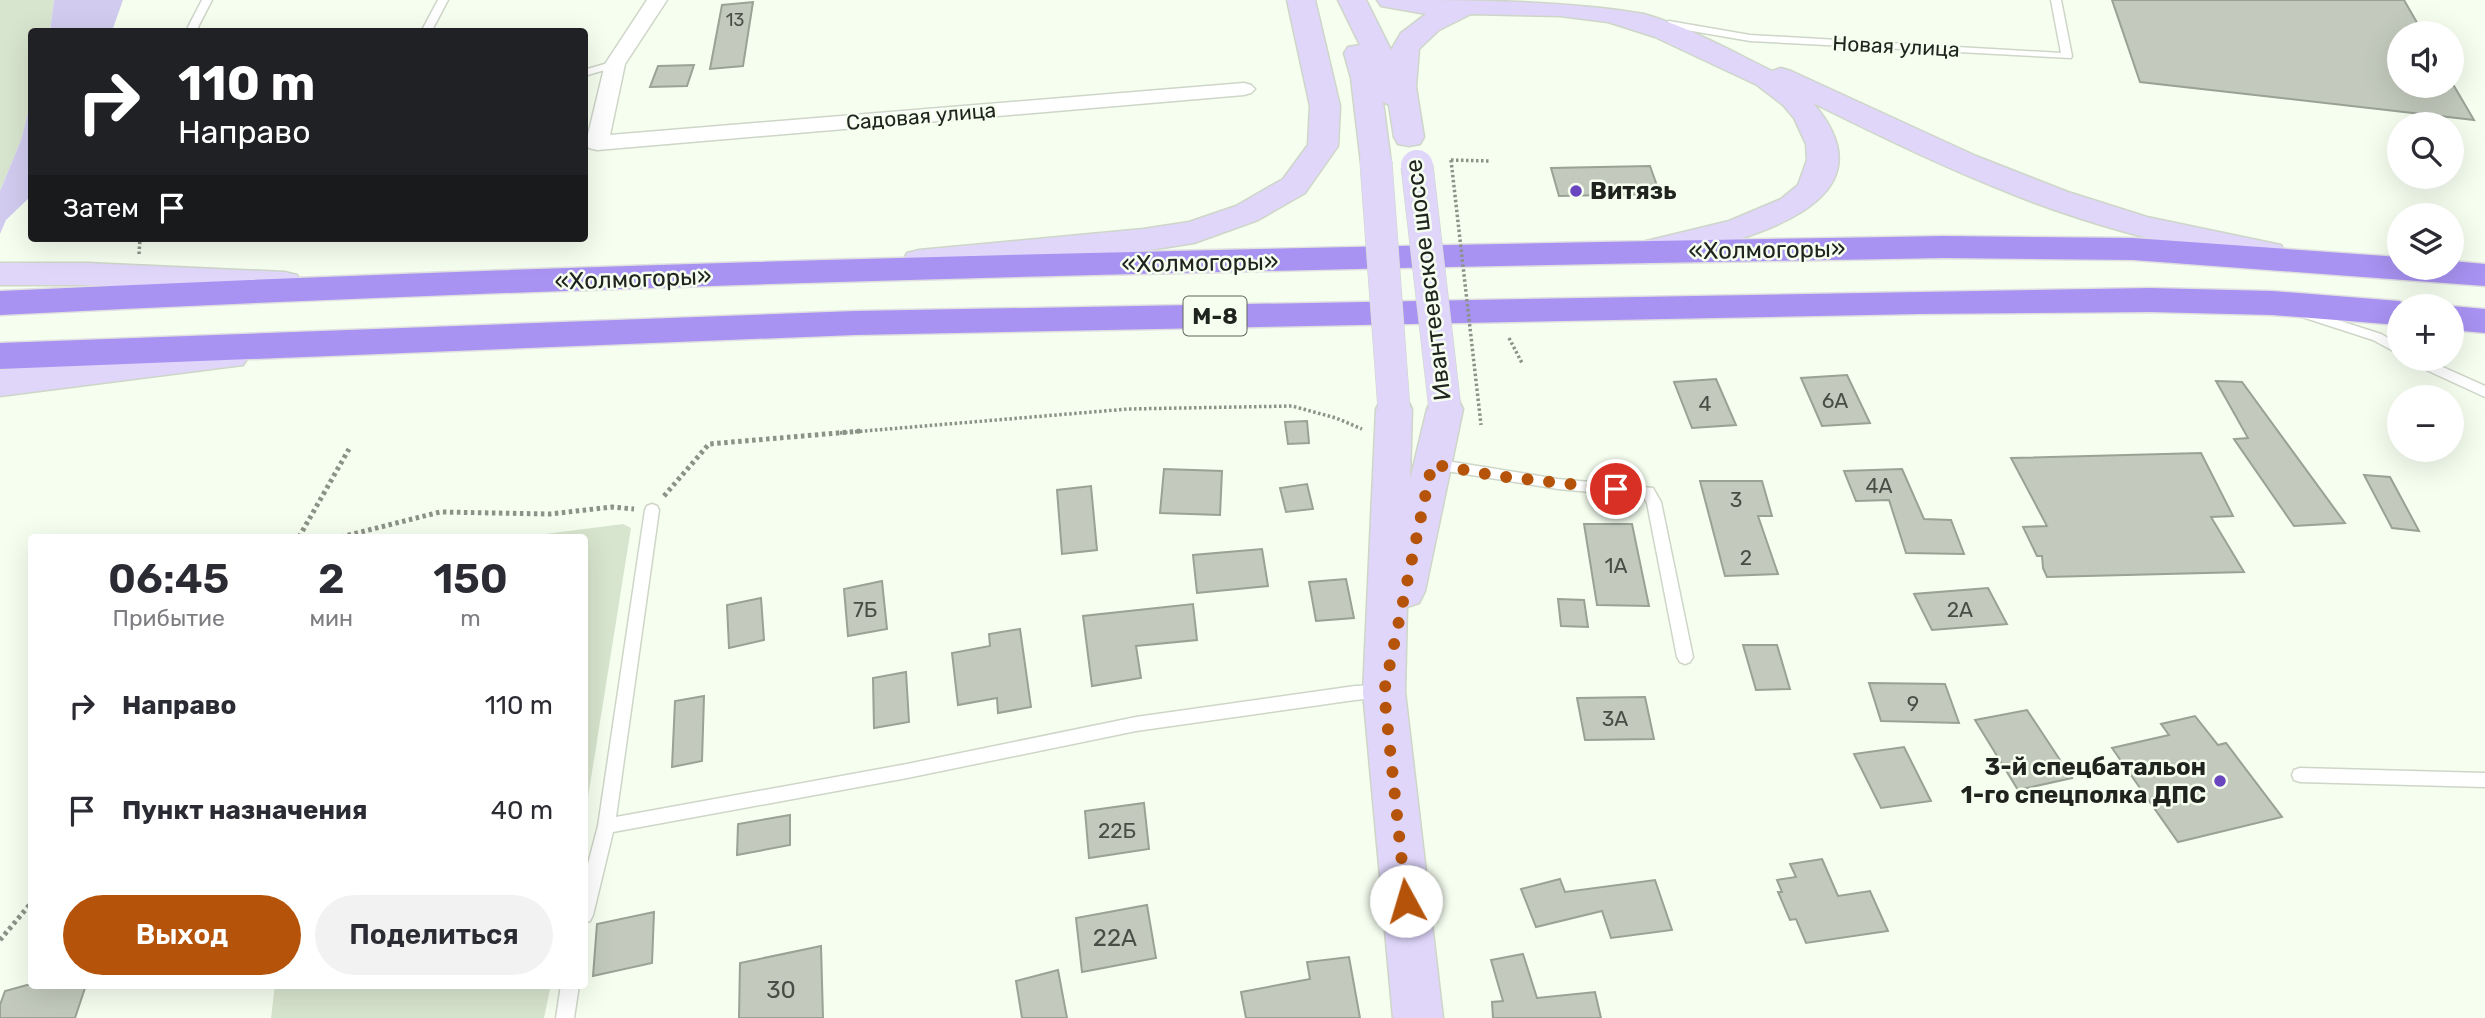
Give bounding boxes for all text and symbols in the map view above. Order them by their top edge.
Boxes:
house number: 13 [726,9,744,31]
map controls [2387,21,2464,462]
button: sound [2387,21,2464,98]
street label: Новая улица [1832,30,1960,62]
text: 110 m [178,54,315,112]
icon: right [63,56,154,147]
street label: Садовая улица [845,97,997,135]
button: search [2387,112,2464,189]
text: Направо [178,113,311,151]
street label: Ивантеевское шоссе [1399,158,1457,402]
place label: Витязь [1590,177,1677,205]
marker: Витязь [1568,183,1584,199]
icon: arrive [153,189,191,227]
text: Затем [63,193,139,224]
button: layers [2387,203,2464,280]
street label: «Холмогоры» [1688,235,1846,265]
street label: «Холмогоры» [1121,248,1279,278]
street label: «Холмогоры» [554,262,712,296]
button: + [2387,294,2464,371]
road number: М-8 [1184,296,1246,336]
button: − [2387,385,2464,462]
house number: 6А [1822,388,1848,413]
house number: 4 [1698,391,1712,416]
pin [1586,459,1646,519]
icon: arrive [1597,470,1635,508]
house number: 4А [1865,473,1893,498]
house number: 3 [1730,487,1742,512]
house number: 2 [1740,545,1752,570]
house number: 1А [1604,553,1628,578]
text: 06:45 [108,554,229,604]
text: 2 [318,554,345,604]
text: 150 [433,554,508,604]
house number: 7Б [853,597,877,622]
house number: 2А [1947,597,1973,622]
text: Прибытие [112,604,225,632]
text: мин [309,604,353,632]
text: m [460,604,481,632]
icon: right [63,687,101,725]
text: Направо [122,690,236,721]
text: 110 m [485,690,553,721]
house number: 9 [1907,691,1919,716]
house number: 3А [1602,706,1628,731]
place label: 3-й спецбатальон 1-го спецполка ДПС [1961,753,2206,809]
marker: 3-й спецбатальон 1-го спецполка ДПС [2212,773,2228,789]
icon: arrive [63,792,101,830]
text: Пункт назначения [122,795,367,826]
text: 40 m [491,795,553,826]
house number: 22Б [1098,818,1136,843]
position arrow [1369,864,1443,938]
button: Выход [63,895,301,975]
button: Поделиться [315,895,553,975]
house number: 22А [1093,924,1137,952]
house number: 30 [766,976,796,1004]

